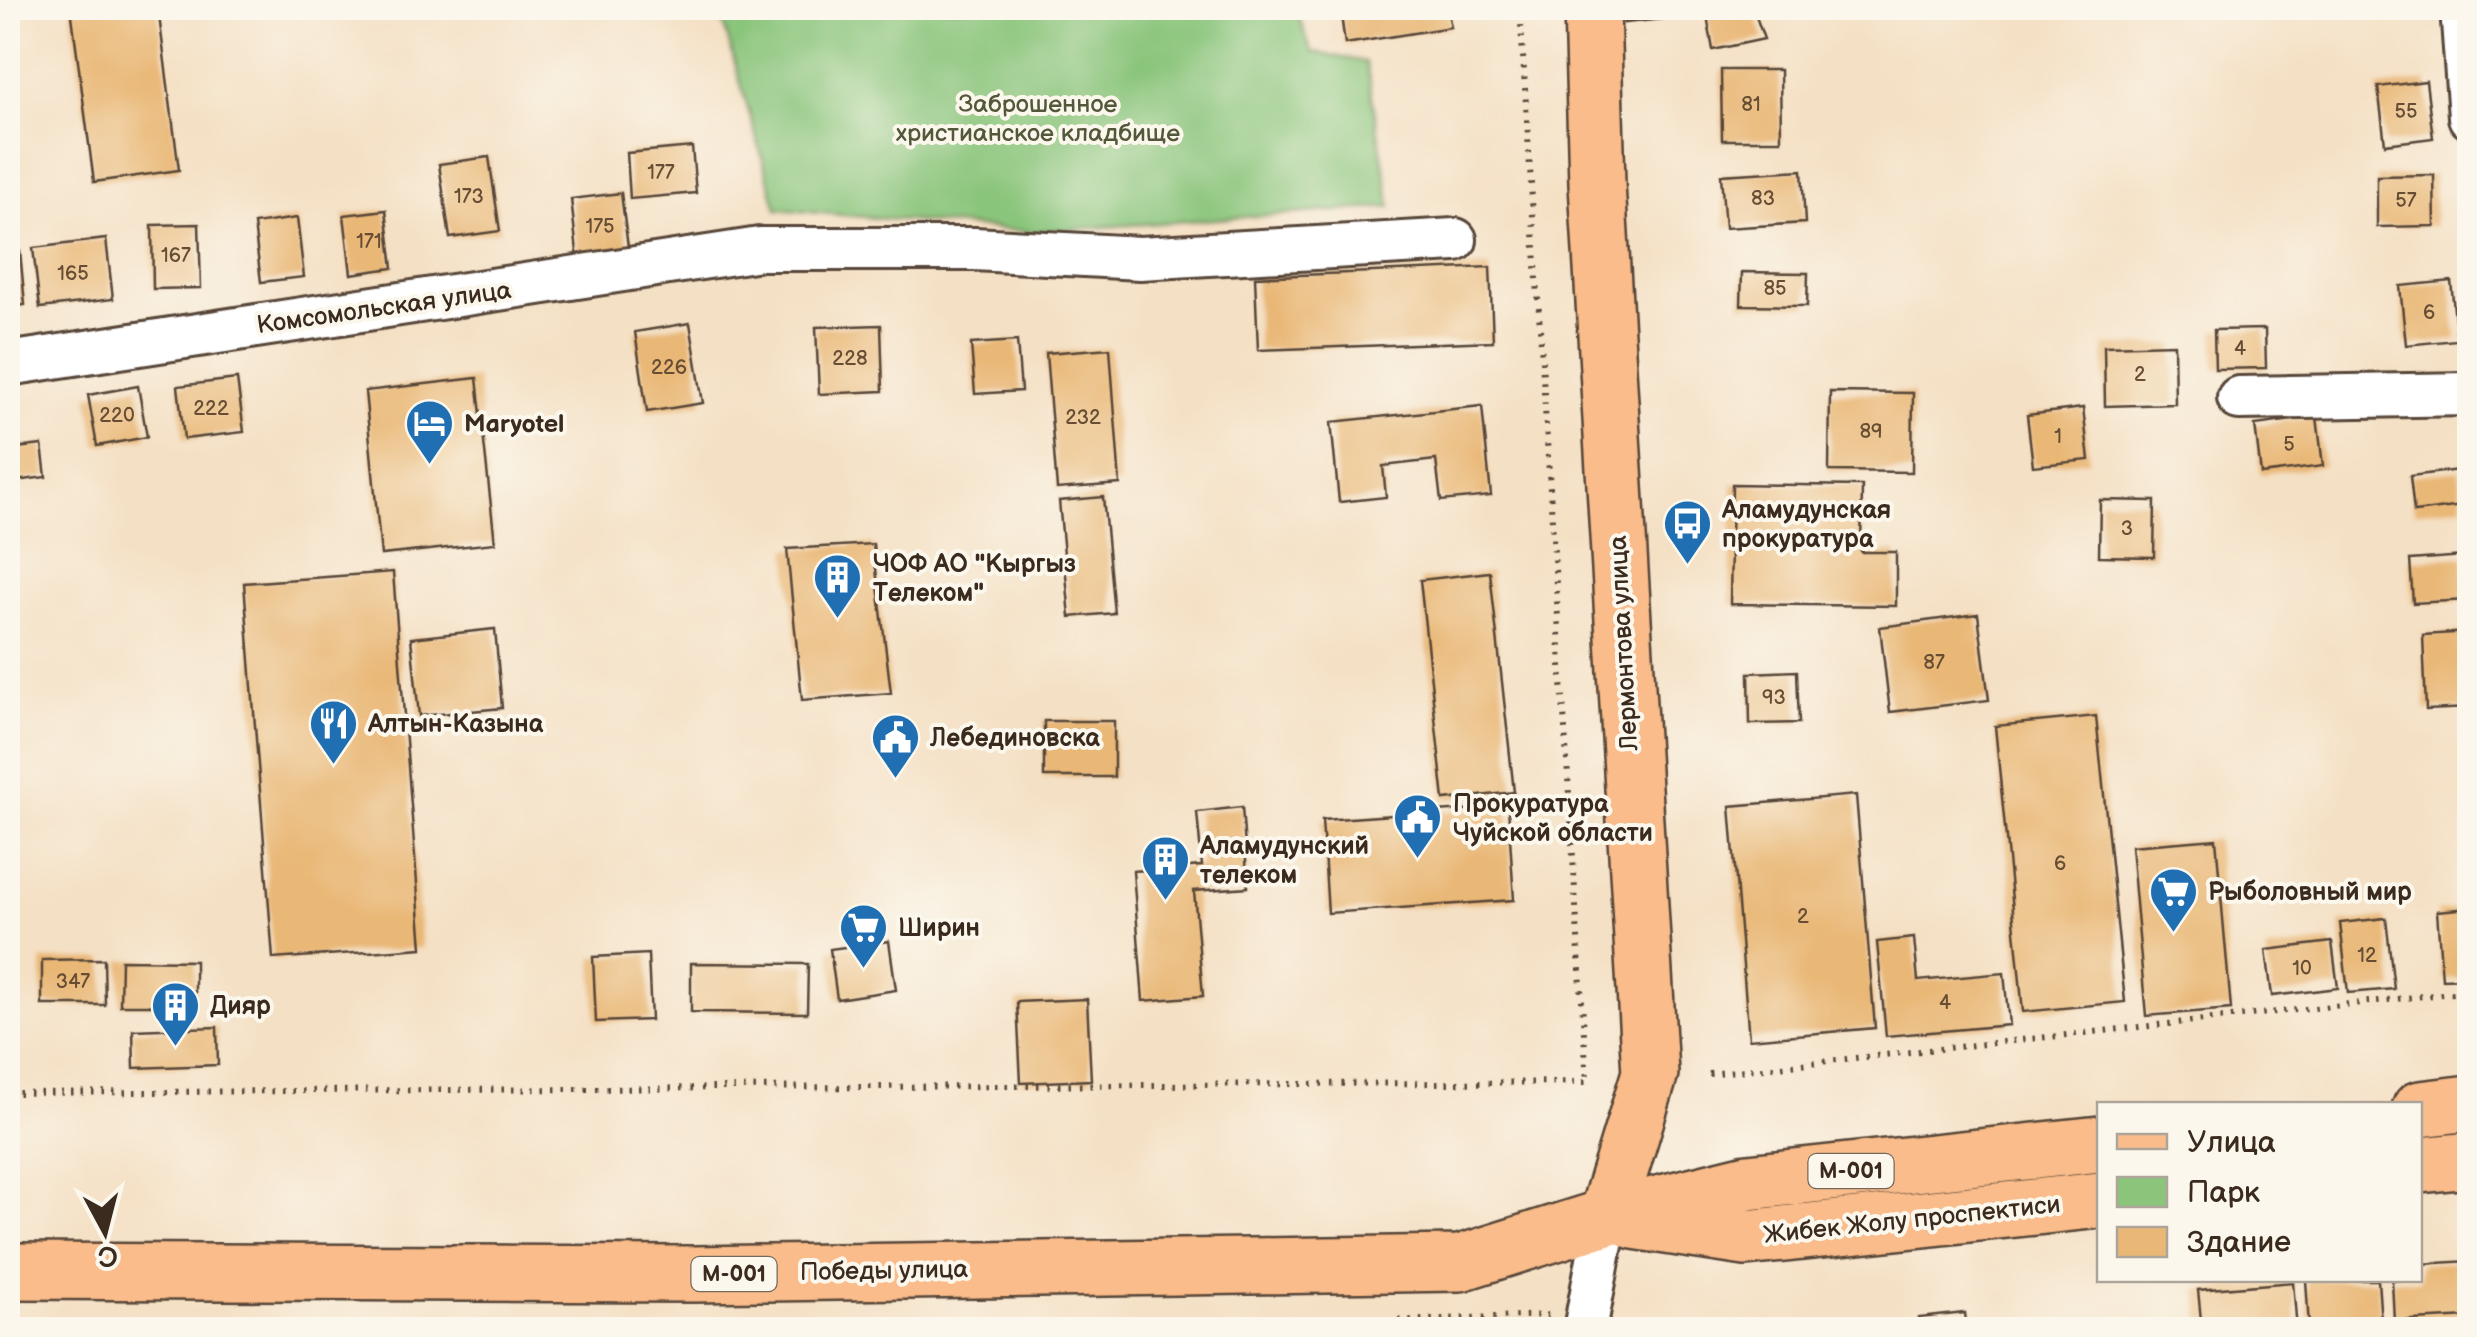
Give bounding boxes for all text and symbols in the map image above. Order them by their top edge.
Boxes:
park label: Заброшенное христианское кладбище [896,89,1180,149]
house number: 81 [1741,93,1761,117]
house number: 55 [2395,100,2417,124]
house number: 177 [647,161,675,185]
house number: 173 [454,185,484,209]
house number: 83 [1751,187,1775,211]
house number: 57 [2395,189,2417,213]
house number: 175 [585,215,615,239]
house number: 171 [356,230,382,254]
house number: 167 [161,244,191,268]
house number: 165 [57,262,89,286]
street label: Комсомольская улица [255,275,513,341]
house number: 85 [1763,277,1787,301]
house number: 6 [2423,301,2435,325]
house number: 4 [2234,337,2246,361]
house number: 228 [832,347,868,371]
house number: 226 [651,356,687,380]
house number: 2 [2134,363,2146,387]
house number: 222 [193,397,229,421]
hotel icon: Maryotel [403,398,455,466]
house number: 220 [99,404,135,428]
house number: 232 [1065,406,1101,430]
place label: Maryotel [464,409,564,440]
house number: 89 [1859,420,1883,444]
house number: 1 [2054,425,2062,449]
house number: 5 [2283,433,2295,457]
place label: Аламудунская прокуратура [1721,495,1891,555]
bus stop icon: Аламудунская прокуратура [1661,498,1713,566]
house number: 3 [2121,517,2133,541]
street label: Лермонтова улица [1603,534,1645,752]
place label: ЧОФ АО "Кыргыз Телеком" [873,549,1076,609]
building icon: ЧОФ АО "Кыргыз Телеком" [812,552,864,620]
house number: 87 [1923,651,1945,675]
house number: 93 [1762,686,1786,710]
restaurant icon: Алтын-Казына [307,698,359,766]
place label: Алтын-Казына [367,709,544,740]
public building icon: Лебединовска [869,712,921,780]
place label: Лебединовска [929,723,1100,754]
place label: Прокуратура Чуйской области [1453,789,1653,849]
public building icon: Прокуратура Чуйской области [1392,792,1444,860]
place label: Аламудунский телеком [1199,831,1369,891]
building icon: Аламудунский телеком [1139,834,1191,902]
house number: 6 [2054,852,2066,876]
supermarket icon: Рыболовный мир [2147,866,2199,934]
place label: Рыболовный мир [2208,877,2412,908]
supermarket icon: Ширин [837,902,889,970]
house number: 2 [1797,905,1809,929]
place label: Ширин [898,913,980,944]
house number: 12 [2357,944,2377,968]
house number: 10 [2292,957,2312,981]
house number: 347 [56,970,90,994]
building icon: Дияр [149,980,201,1048]
place label: Дияр [210,991,271,1022]
house number: 4 [1939,991,1951,1015]
legend [2097,1102,2422,1282]
text: Улица [2187,1125,2276,1161]
road number: М-001 [1808,1154,1894,1188]
text: Парк [2187,1175,2260,1211]
north arrow [55,1182,155,1282]
street label: Жибек Жолу проспектиси [1762,1189,2062,1251]
text: Здание [2187,1225,2291,1261]
text: С [96,1238,120,1273]
street label: Победы улица [799,1254,969,1288]
road number: М-001 [692,1257,776,1291]

